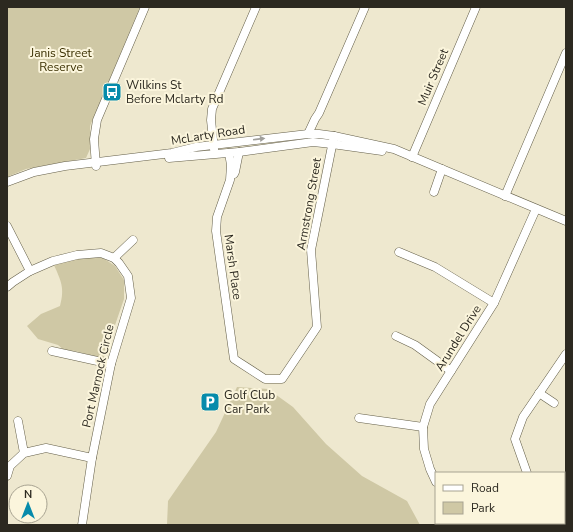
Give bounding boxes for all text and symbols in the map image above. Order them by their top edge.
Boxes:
park label: Janis Street Reserve [29,45,93,75]
street label: Muir Street [414,46,452,108]
place label: Wilkins St Before Mclarty Rd [126,77,223,107]
bus stop icon: Wilkins St Before Mclarty Rd [101,81,123,103]
street label: McLarty Road [170,121,246,149]
one-way arrow [253,136,265,143]
street label: Armstrong Street [293,156,325,252]
street label: Marsh Place [220,233,246,301]
street label: Arundel Drive [431,302,485,374]
street label: Port Marnock Circle [78,323,118,429]
place label: Golf Club Car Park [224,387,275,417]
parking icon: Golf Club Car Park [199,391,221,413]
legend [435,472,565,524]
text: Road [471,480,499,496]
north arrow [8,484,48,524]
text: N [24,487,32,502]
text: Park [471,500,496,516]

